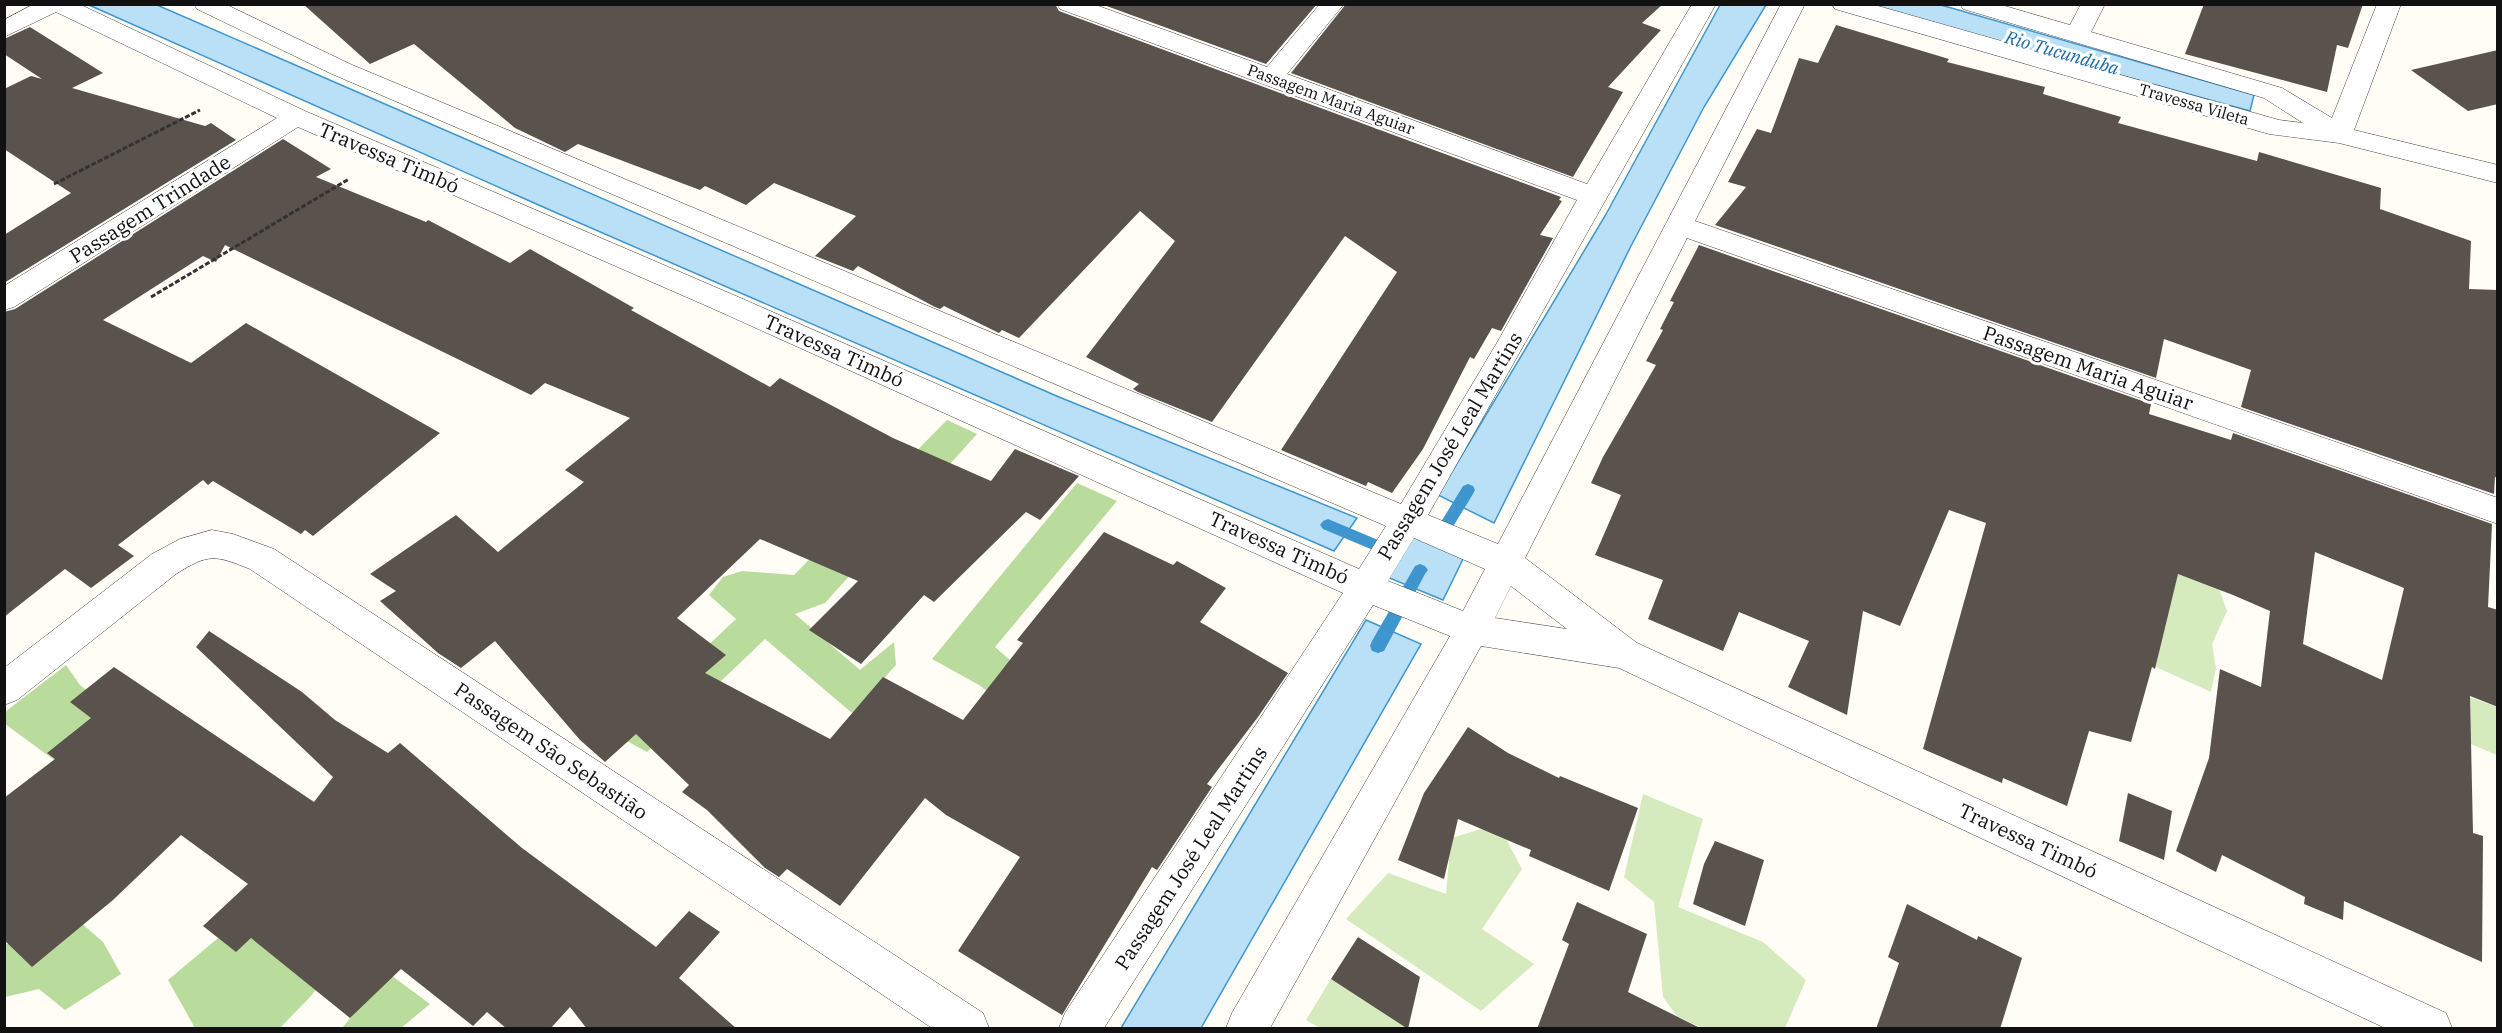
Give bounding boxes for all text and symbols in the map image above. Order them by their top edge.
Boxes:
water label: Rio Tucunduba [2002,25,2122,80]
street label: Passagem Maria Aguiar [1245,59,1417,139]
street label: Travessa Vileta [2137,79,2252,129]
street label: Travessa Timbó [315,116,464,199]
street label: Passagem Trindade [64,148,235,269]
street label: Travessa Timbó [760,308,908,393]
street label: Passagem Maria Aguiar [1979,319,2197,416]
street label: Passagem José Leal Martins [1371,327,1528,565]
street label: Travessa Timbó [1205,505,1353,590]
street label: Passagem São Sebastião [449,676,653,825]
street label: Passagem José Leal Martins [1108,741,1273,975]
street label: Travessa Timbó [1954,797,2102,885]

